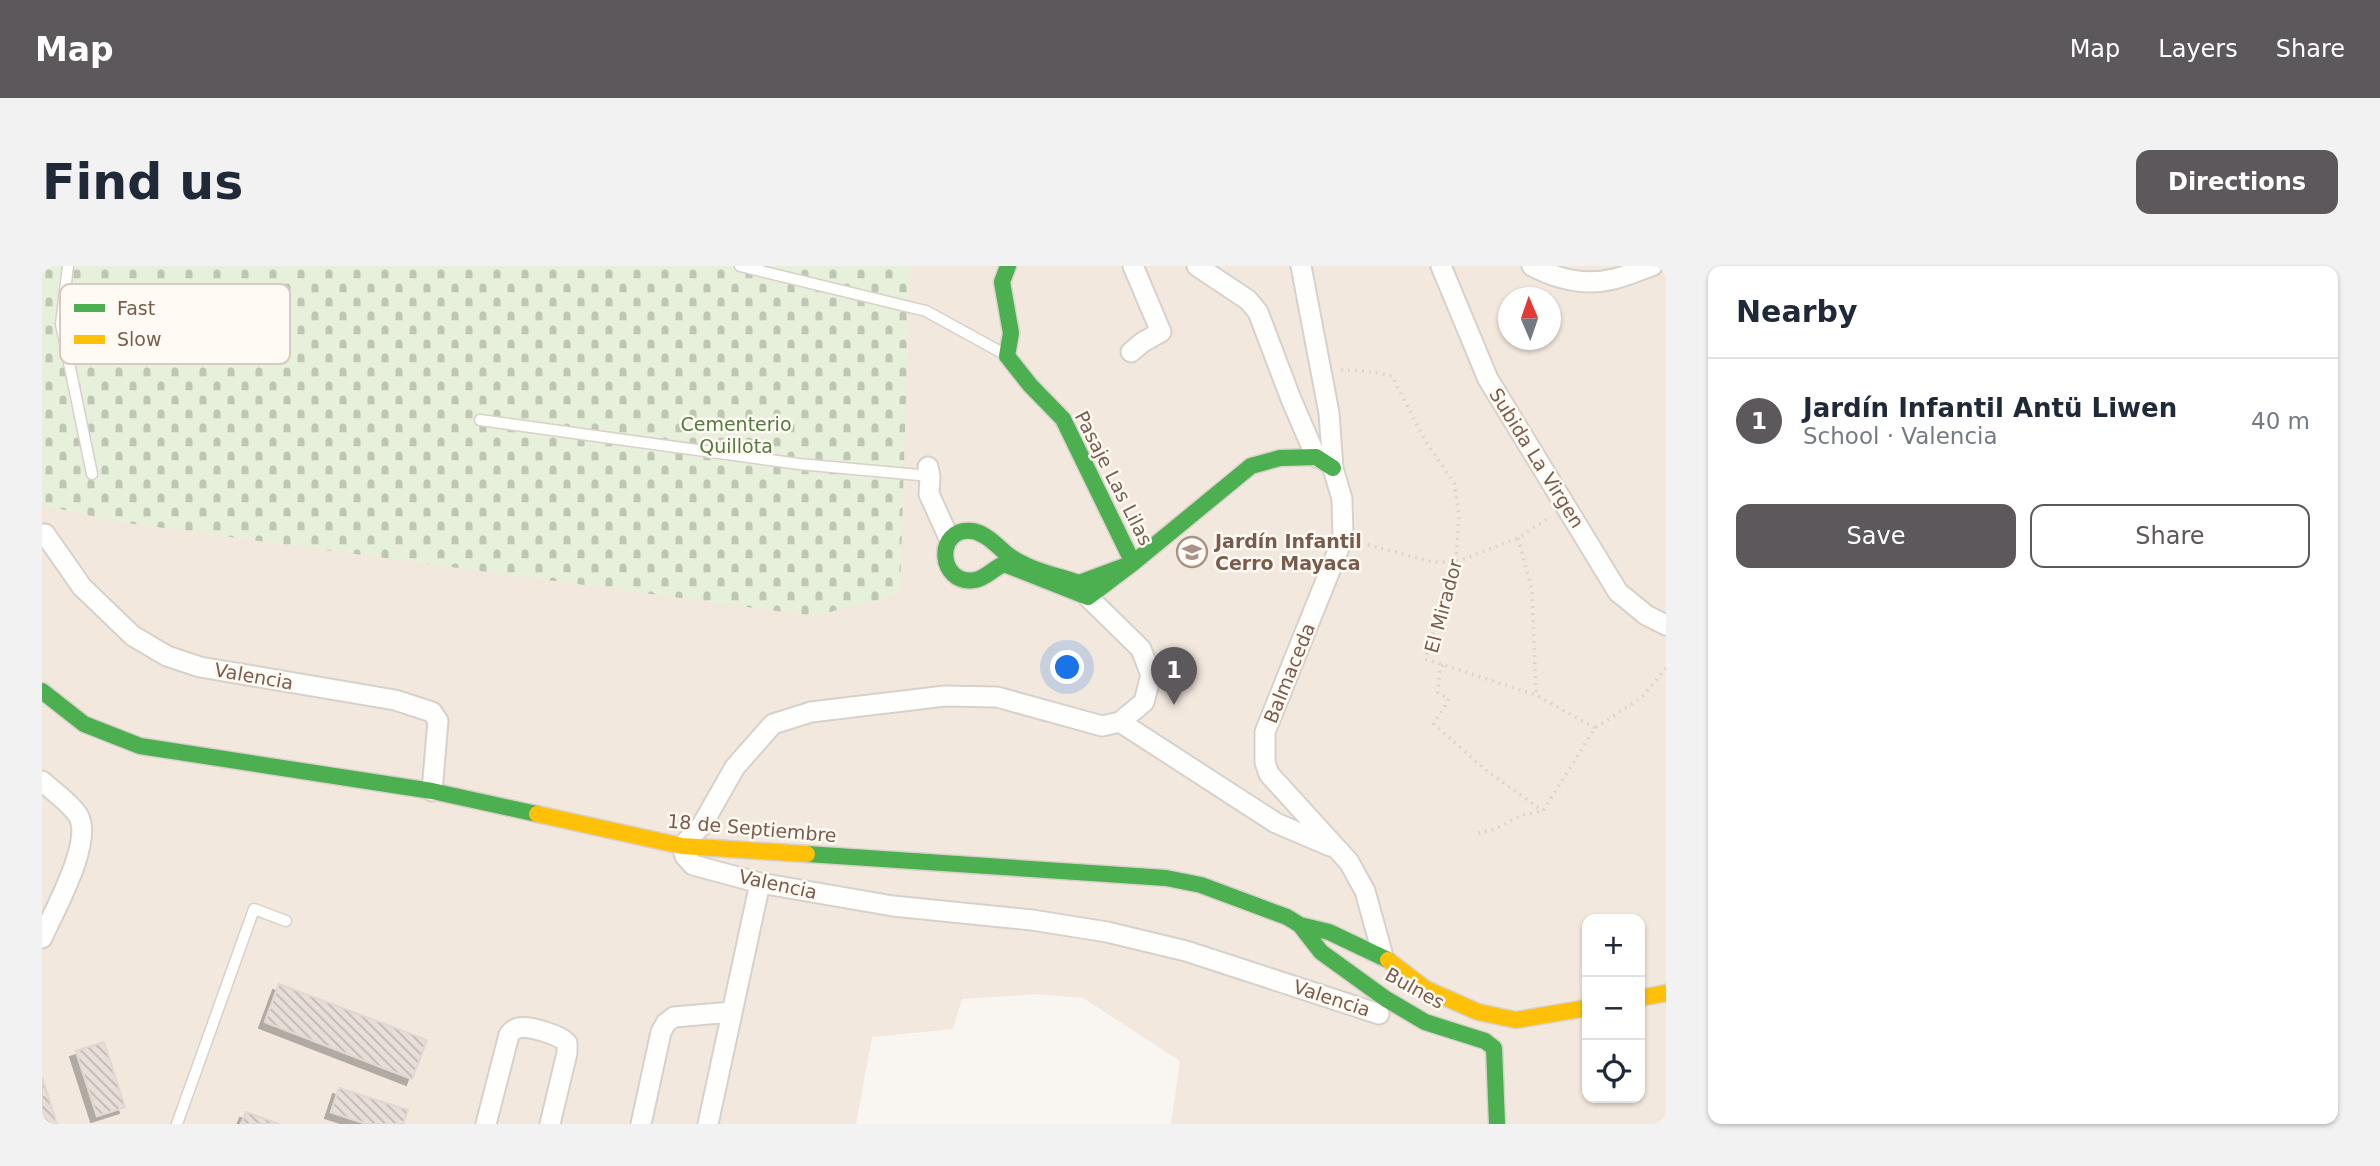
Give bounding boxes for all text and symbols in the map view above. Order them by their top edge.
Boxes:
text: Map [35,30,114,69]
text: Map [2070,35,2120,63]
text: Layers [2158,35,2238,63]
text: Share [2276,35,2345,63]
button: Directions [2136,150,2338,214]
text: Find us [42,154,243,211]
legend [60,284,290,364]
north arrow [1498,287,1561,350]
text: Nearby [1736,294,1858,329]
text: Fast [117,297,155,319]
text: Slow [117,328,162,350]
street label: Subida La Virgen [1485,384,1589,532]
text: Jardín Infantil Antü Liwen [1803,393,2177,423]
street label: Pasaje Las Lilas [1071,407,1157,549]
text: 1 [1751,408,1767,434]
text: 40 m [2251,408,2310,434]
park label: Cementerio Quillota [680,413,792,457]
text: School · Valencia [1803,423,1998,449]
button: Save [1736,504,2016,568]
button: Share [2030,504,2310,568]
place label: Jardín Infantil Cerro Mayaca [1213,530,1362,574]
school or university icon: Jardín Infantil Cerro Mayaca [1175,535,1209,569]
street label: El Mirador [1420,557,1466,655]
street label: Balmaceda [1259,620,1319,726]
pin: 1 [1151,647,1197,705]
your location [1050,650,1084,684]
street label: Valencia [213,658,295,694]
street label: 18 de Septiembre [666,810,838,846]
street label: Valencia [737,865,819,903]
map controls [1582,914,1645,1103]
button: + [1582,914,1645,977]
street label: Bulnes [1382,963,1448,1013]
street label: Valencia [1291,975,1373,1021]
button: − [1582,977,1645,1040]
button: locate [1582,1040,1645,1103]

